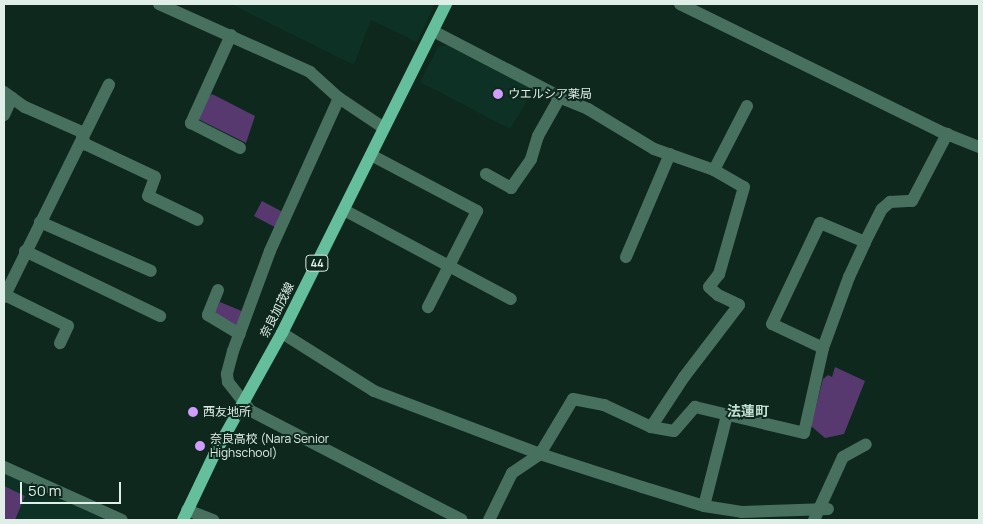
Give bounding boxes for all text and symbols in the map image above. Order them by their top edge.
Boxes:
place label: ウエルシア薬局 [508,87,592,101]
marker: ウエルシア薬局 [492,88,504,100]
road number: 44 [304,254,330,272]
street label: 奈良加茂線 [257,280,297,340]
district label: 法蓮町 [727,403,769,419]
place label: 西友地所 [203,405,251,419]
marker: 西友地所 [187,406,199,418]
place label: 奈良高校 (Nara Senior Highschool) [210,432,329,460]
marker: 奈良高校 (Nara Senior Highschool) [194,440,206,452]
scale bar [22,472,124,504]
text: 50 m [28,480,62,501]

